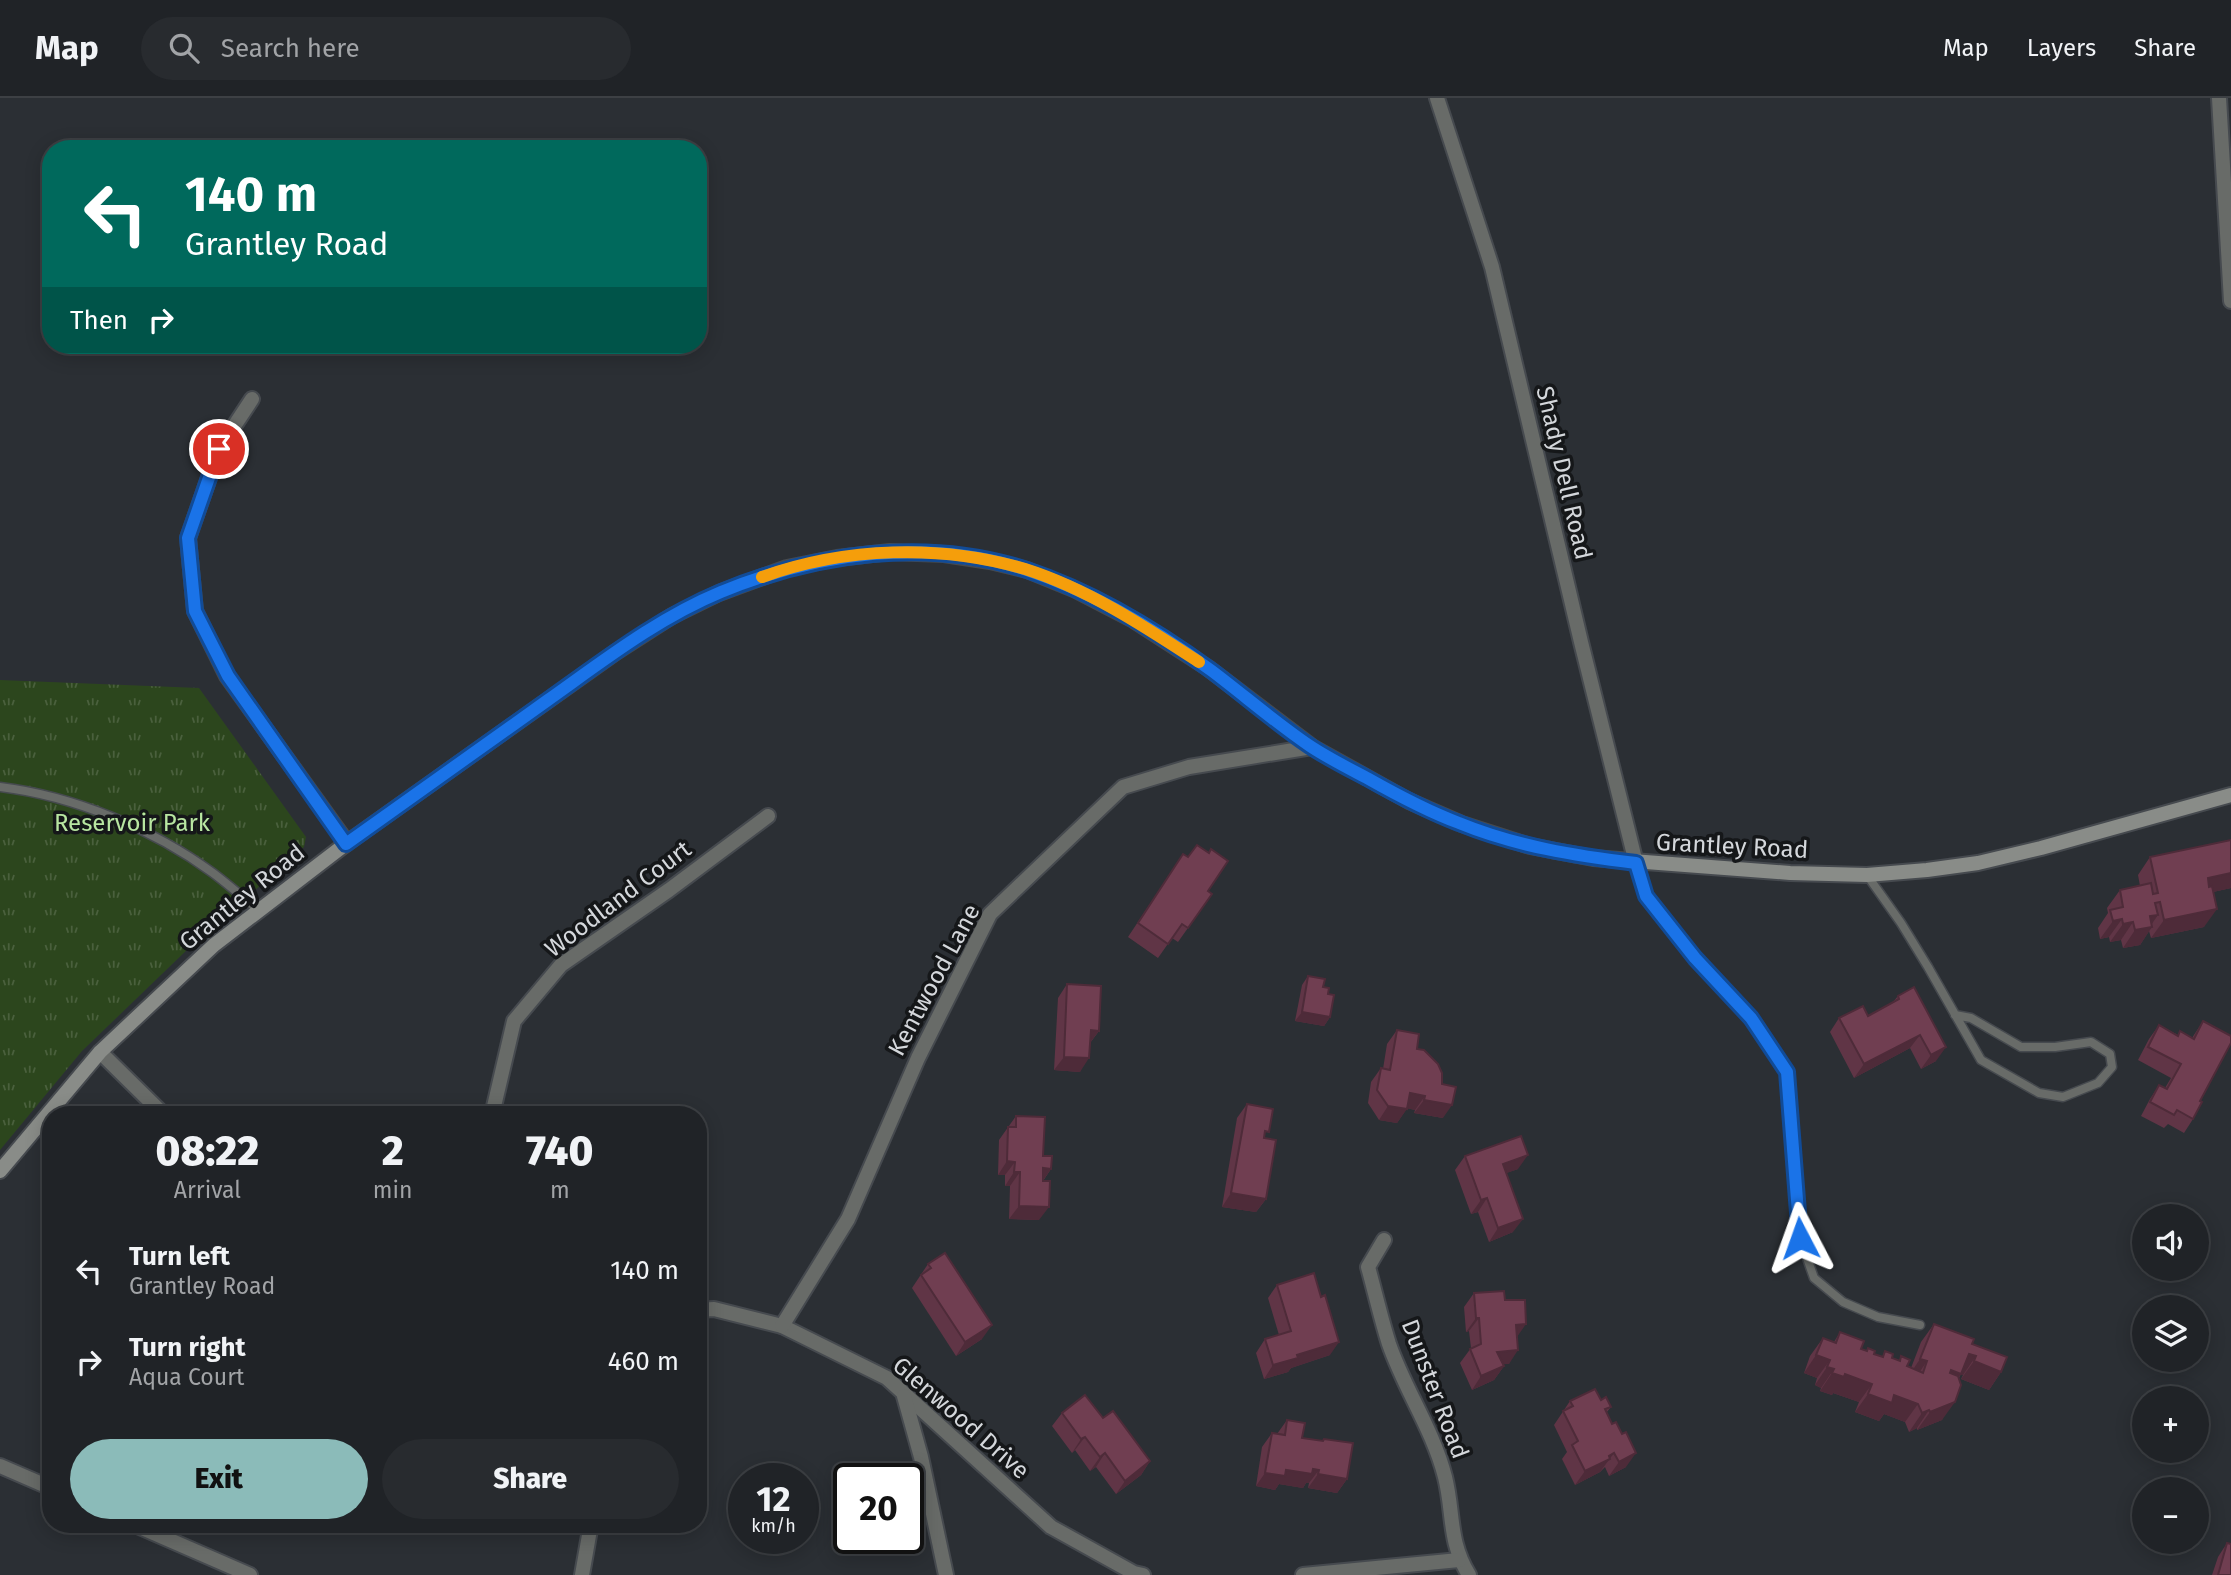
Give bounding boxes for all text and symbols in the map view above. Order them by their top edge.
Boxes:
search box [141,17,631,80]
text: Map [35,28,99,68]
icon: search [165,29,203,67]
text: Search here [221,33,360,64]
text: Map [1943,34,1989,62]
text: Layers [2027,34,2096,62]
text: Share [2134,34,2196,62]
text: 140 m [185,165,317,224]
icon: left [70,168,161,259]
text: Grantley Road [185,225,388,263]
icon: right [142,301,180,339]
text: Then [70,305,128,336]
street label: Shady Dell Road [1530,384,1598,562]
pin [189,419,249,479]
icon: arrive [200,430,238,468]
park label: Reservoir Park [54,809,211,837]
street label: Grantley Road [1655,828,1809,864]
street label: Woodland Court [539,835,697,963]
street label: Grantley Road [174,838,310,956]
street label: Kentwood Lane [882,899,986,1061]
text: 08:22 [156,1126,259,1176]
text: 2 [382,1126,404,1176]
text: 740 [526,1126,593,1176]
text: Arrival [174,1176,241,1204]
text: min [373,1176,413,1204]
text: m [550,1176,570,1204]
position arrow [1763,1201,1837,1275]
map controls [2132,1204,2209,1554]
button: sound [2132,1204,2209,1281]
text: Turn left [129,1241,230,1272]
icon: left [70,1252,108,1290]
text: 140 m [610,1255,679,1286]
text: Grantley Road [129,1272,275,1300]
button: layers [2132,1295,2209,1372]
street label: Dunster Road [1396,1315,1474,1463]
text: Turn right [129,1332,246,1363]
icon: right [70,1343,108,1381]
text: 460 m [608,1346,679,1377]
street label: Glenwood Drive [887,1351,1035,1485]
text: Aqua Court [129,1363,244,1391]
button: + [2132,1386,2209,1463]
button: Exit [70,1439,368,1519]
button: Share [382,1439,679,1519]
speed limit sign: 20 [833,1463,924,1554]
button: − [2132,1477,2209,1554]
text: 12 [756,1478,791,1520]
text: km/h [751,1515,796,1537]

